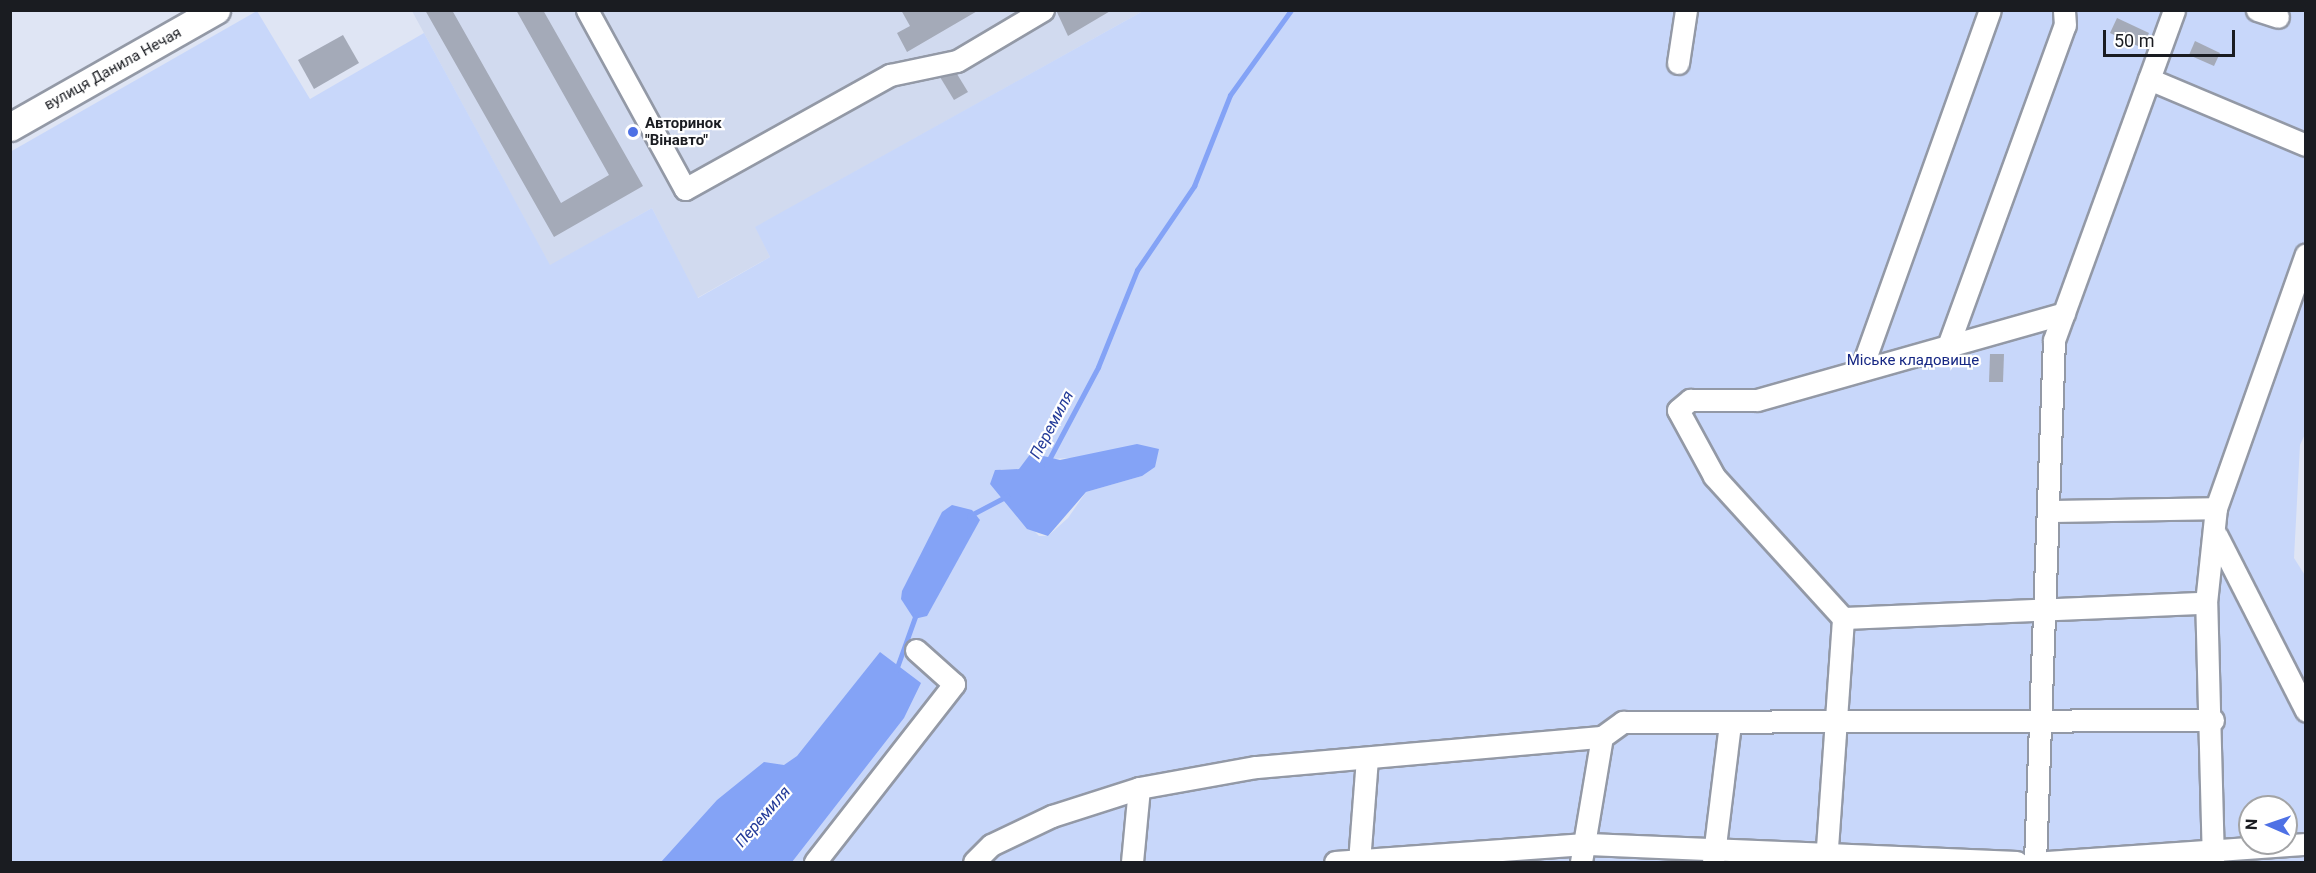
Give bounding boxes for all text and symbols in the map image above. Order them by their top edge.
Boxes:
scale bar [2106,18,2238,56]
street label: вулиця Данила Нечая [41,24,185,114]
text: 50 m [2114,30,2154,51]
place label: Авторинок "Вінавто" [645,114,722,149]
marker: Авторинок "Вінавто" [626,125,640,139]
park label: Міське кладовище [1847,352,1979,370]
water label: Перемиля [1026,388,1078,462]
water label: Перемиля [731,783,795,851]
north arrow [2238,795,2298,855]
text: N [2242,818,2261,830]

